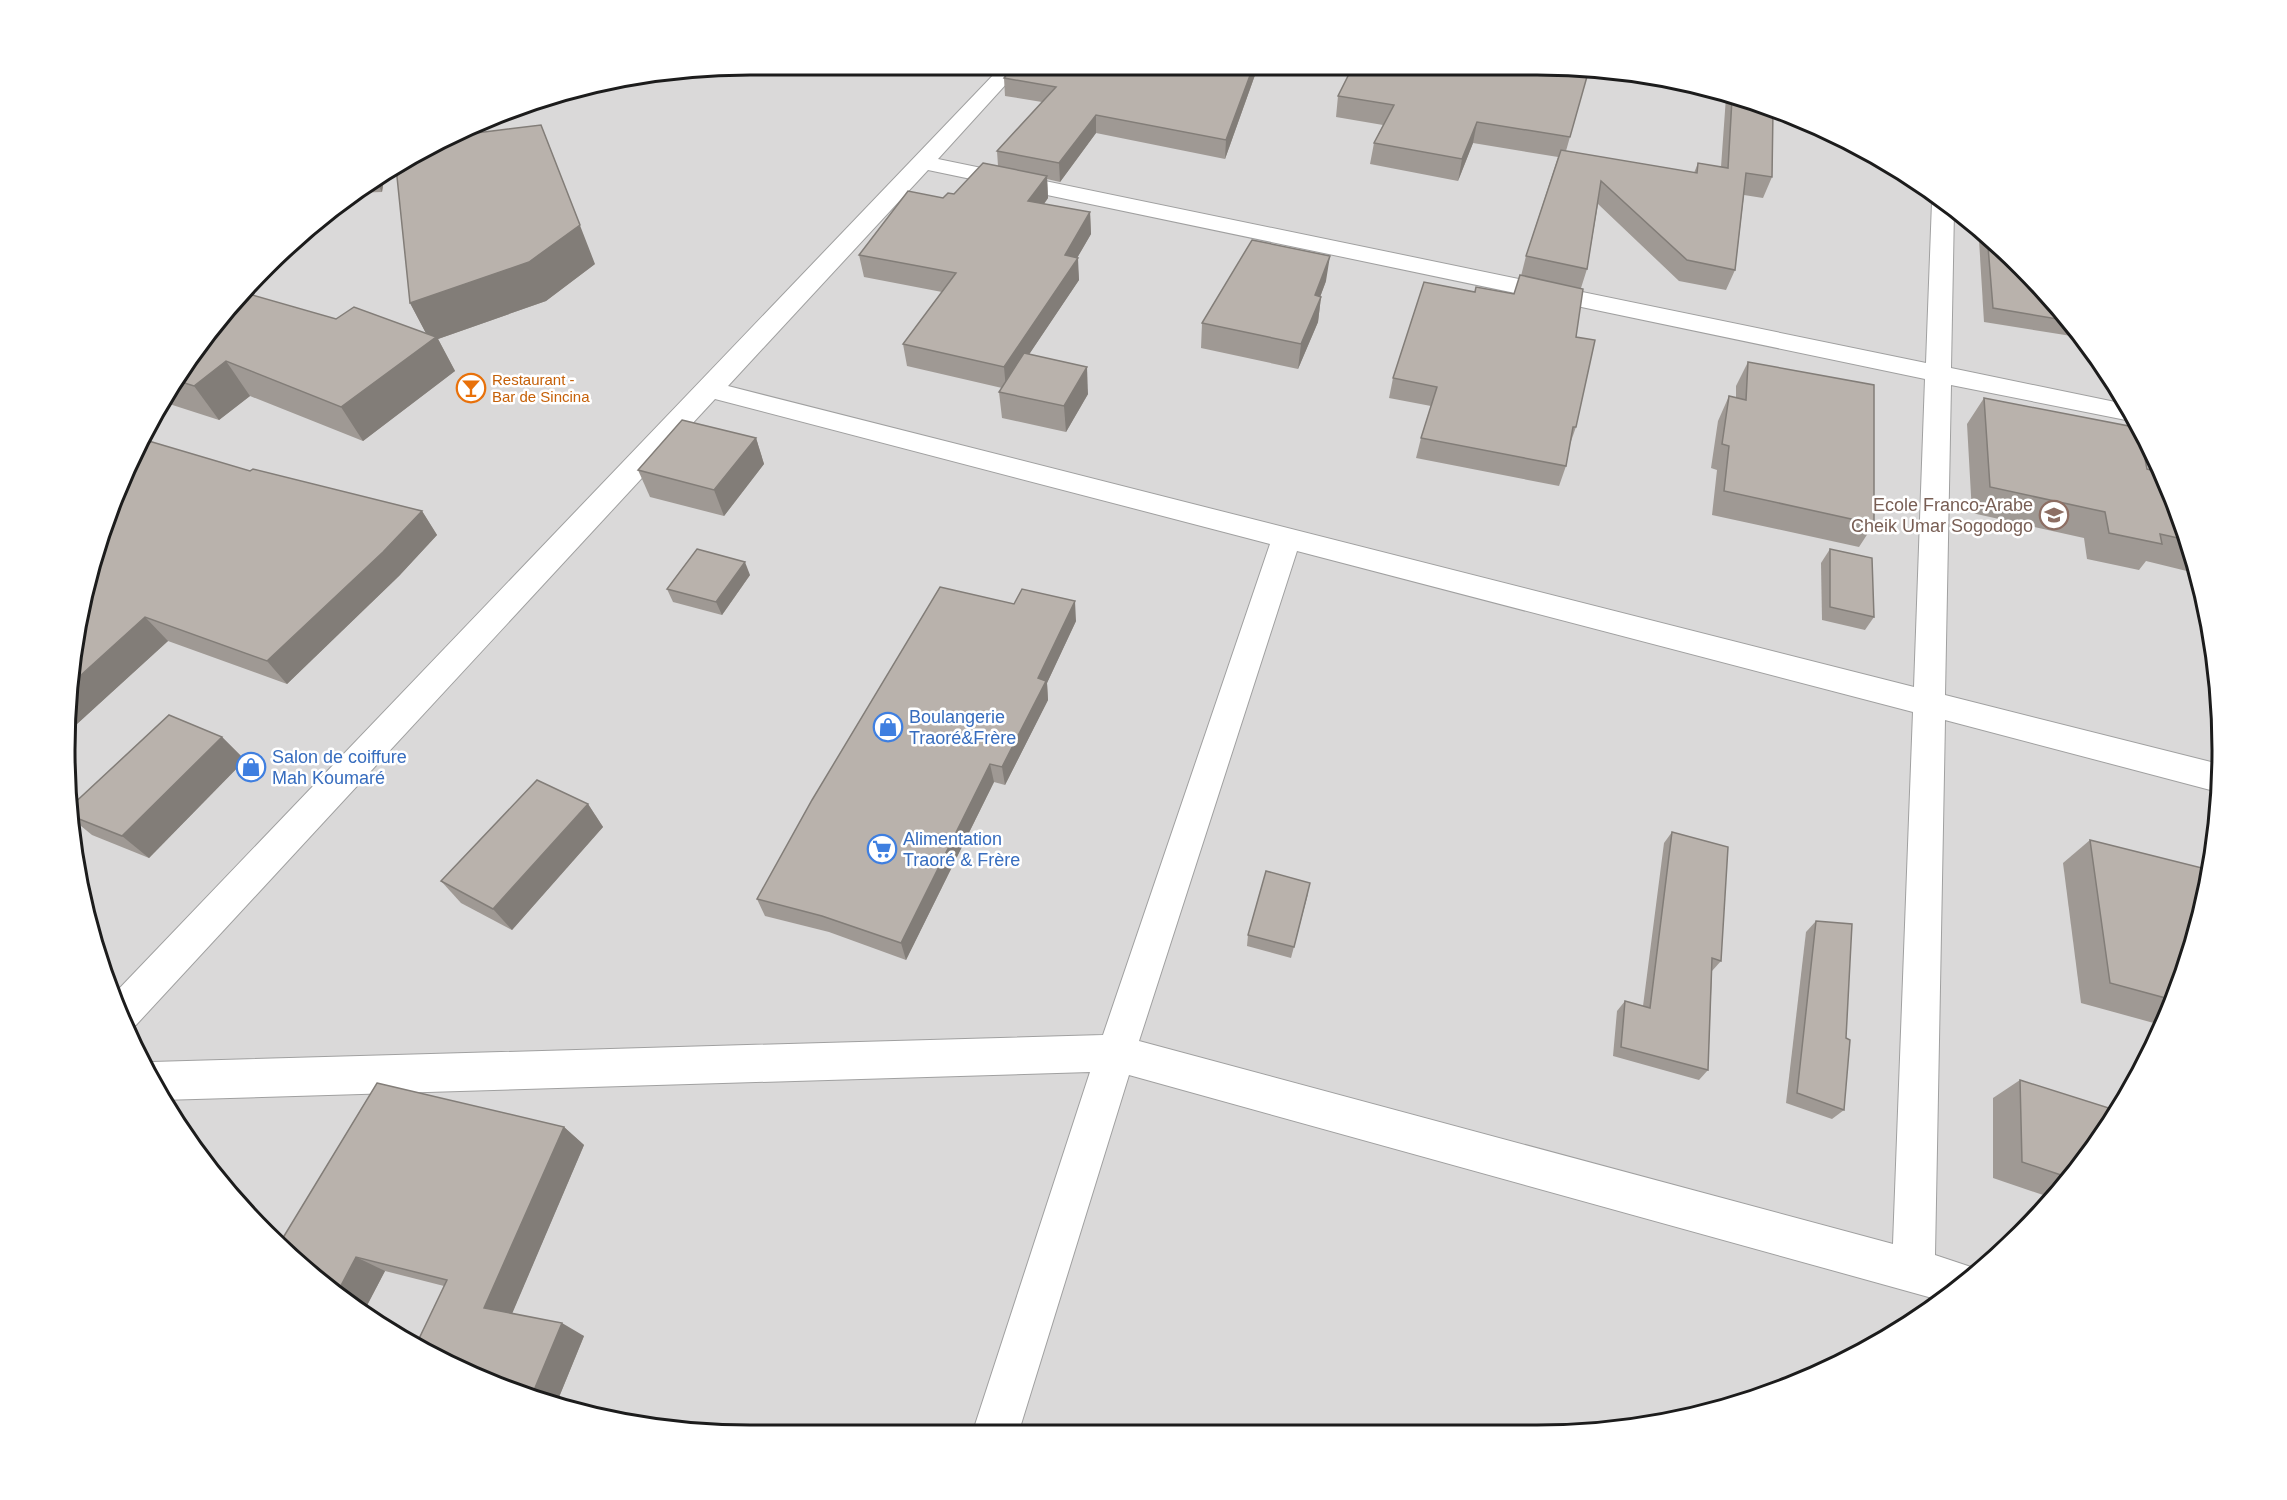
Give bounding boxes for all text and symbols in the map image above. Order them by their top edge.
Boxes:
place label: Restaurant - Bar de Sincina [492,371,590,405]
bar icon: Restaurant - Bar de Sincina [455,372,487,404]
place label: Ecole Franco-Arabe Cheik Umar Sogodogo [1851,495,2033,536]
school or university icon: Ecole Franco-Arabe Cheik Umar Sogodogo [2038,499,2070,531]
place label: Boulangerie Traoré&Frère [909,707,1016,748]
shop icon: Boulangerie Traoré&Frère [872,711,904,743]
place label: Salon de coiffure Mah Koumaré [272,747,407,788]
shop icon: Salon de coiffure Mah Koumaré [235,751,267,783]
place label: Alimentation Traoré & Frère [903,829,1020,870]
supermarket icon: Alimentation Traoré & Frère [866,833,898,865]

